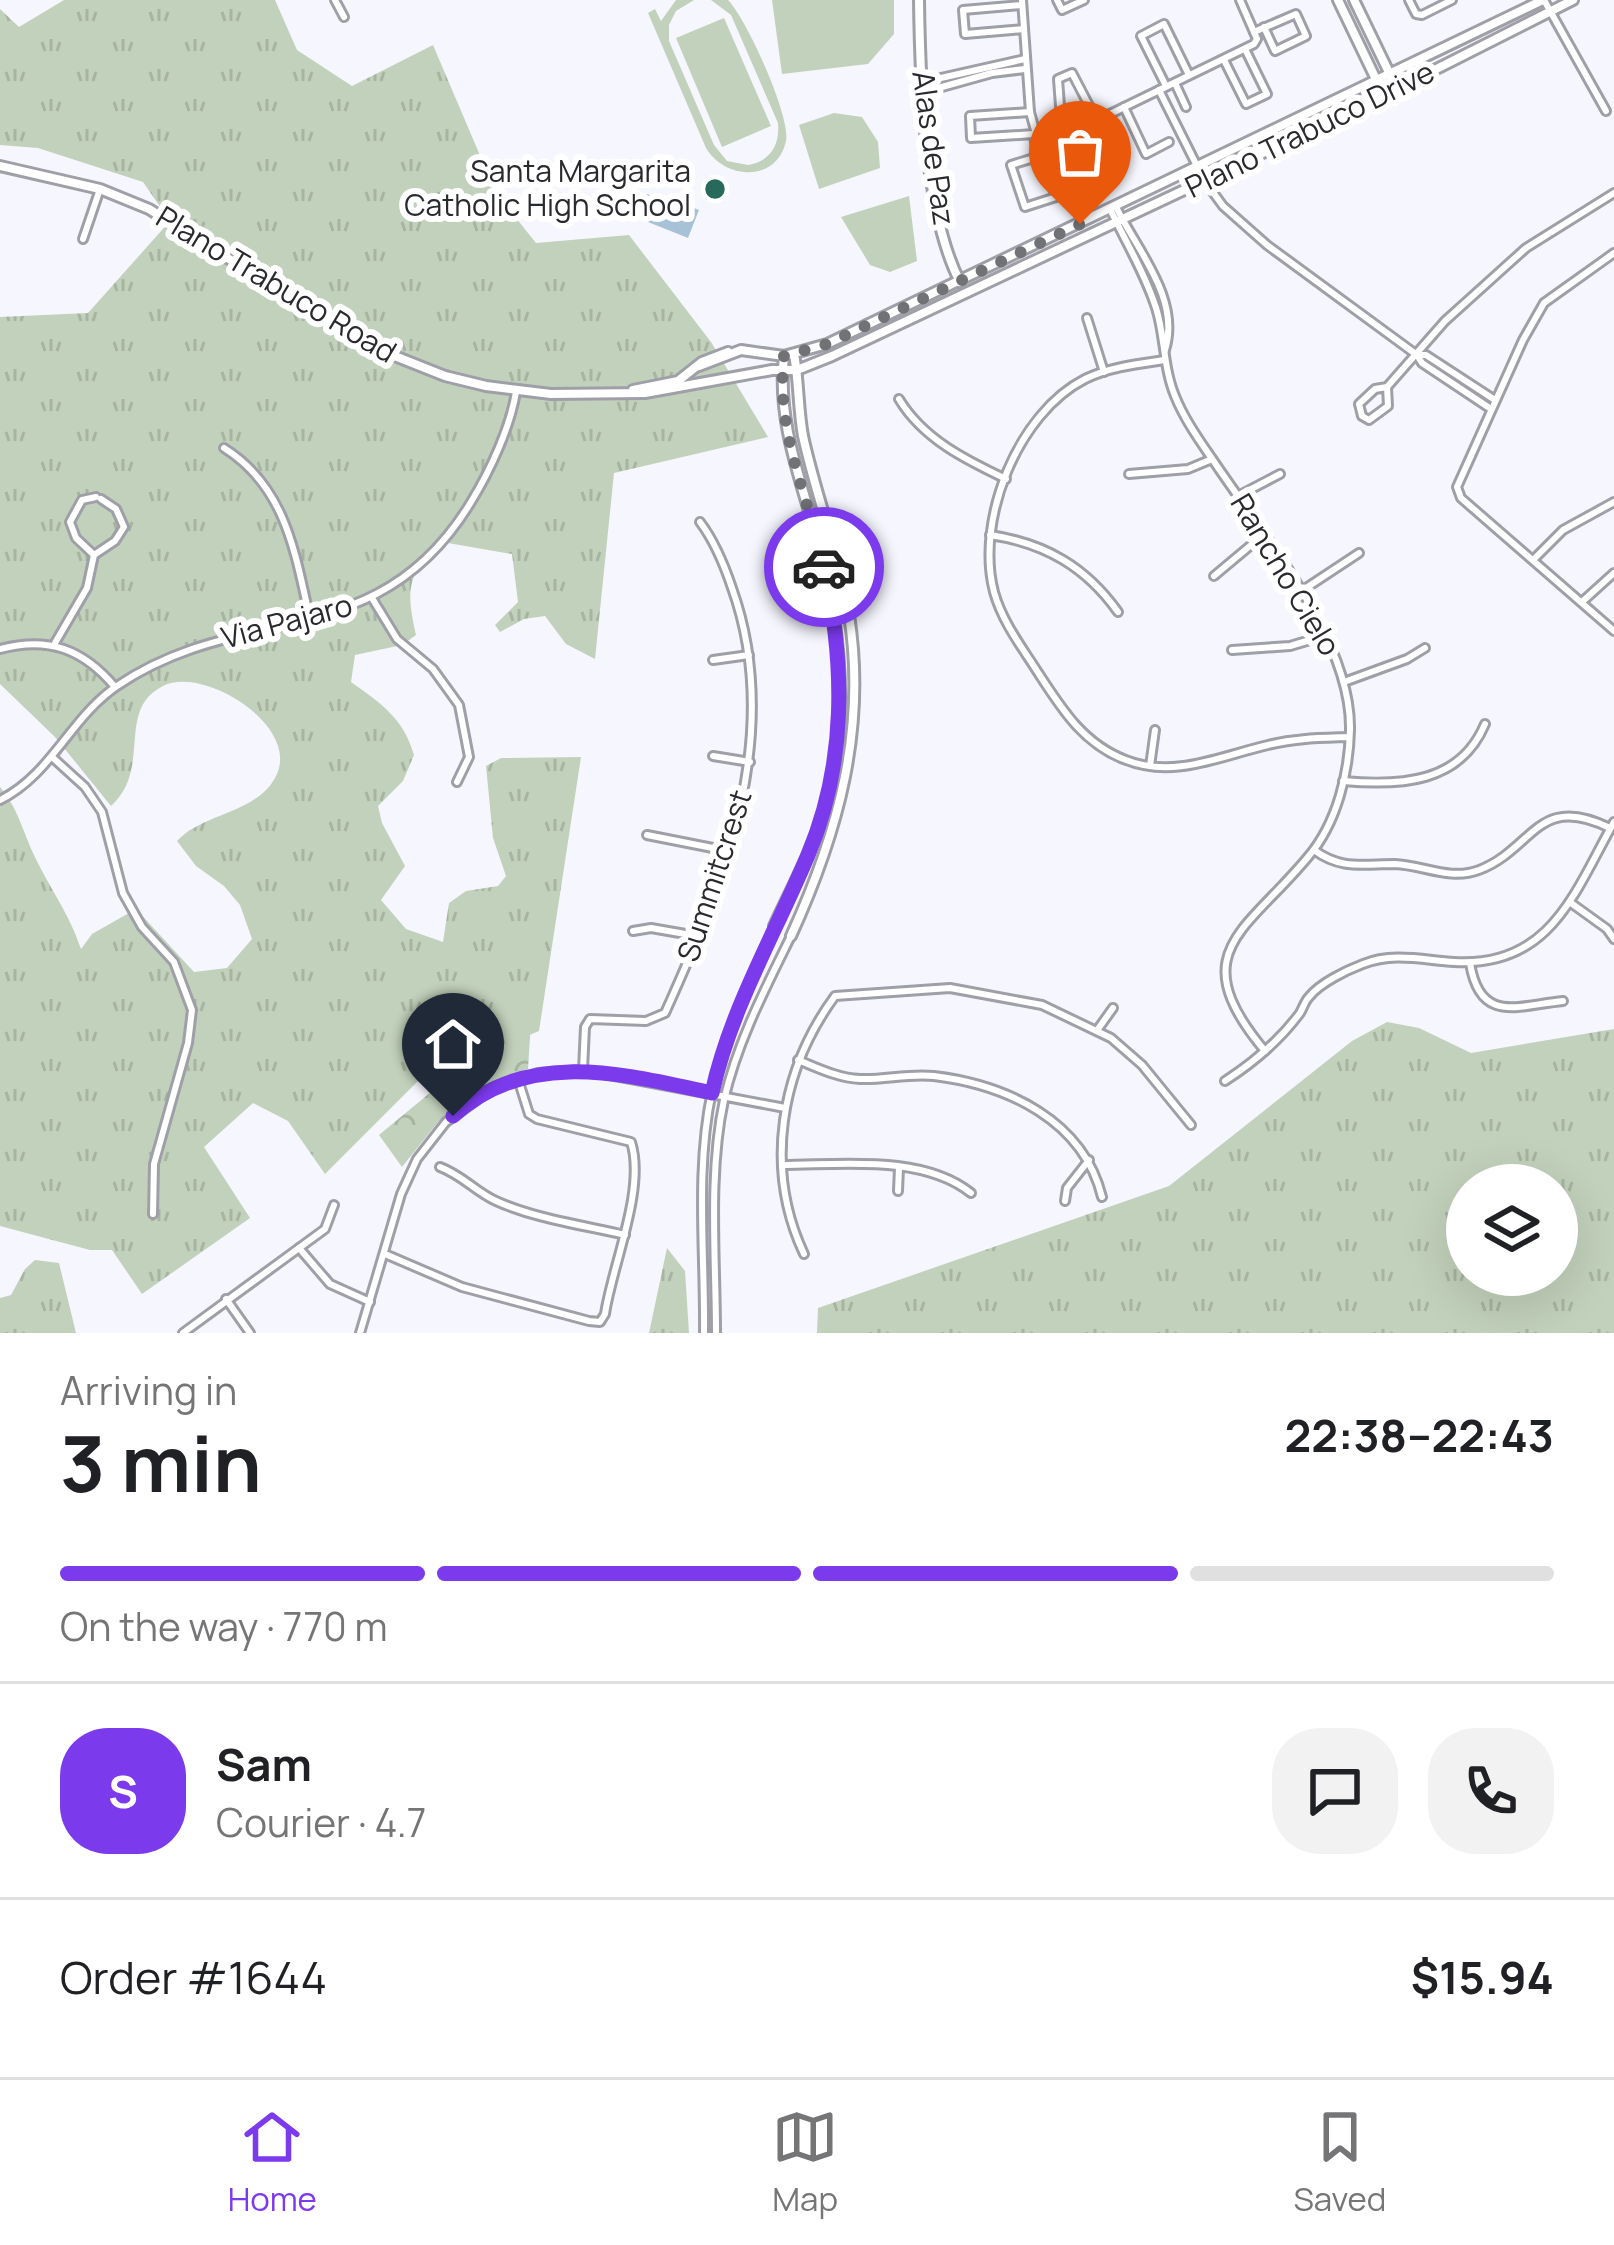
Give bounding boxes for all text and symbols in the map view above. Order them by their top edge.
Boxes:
street label: Plano Trabuco Drive [1178,51,1441,207]
street label: Alas de Paz [903,68,966,228]
pin [1029,101,1131,224]
icon: bag [1047,119,1113,185]
place label: Santa Margarita Catholic High School [404,150,691,225]
marker: Santa Margarita Catholic High School [702,176,728,202]
street label: Plano Trabuco Road [149,196,404,372]
street label: Rancho Cielo [1222,486,1351,663]
courier [764,507,884,627]
icon: car [791,534,857,600]
street label: Via Pajaro [217,583,356,658]
street label: Summitcrest [667,785,761,967]
pin [402,993,504,1116]
icon: home [420,1011,486,1077]
map controls [1446,1164,1578,1296]
button: layers [1446,1164,1578,1296]
text: Arriving in [60,1363,237,1417]
text: 22:38–22:43 [1284,1404,1554,1466]
text: 3 min [60,1409,262,1515]
text: On the way · 770 m [60,1599,388,1653]
button: chat [1272,1728,1398,1854]
button: phone [1428,1728,1554,1854]
text: Sam [216,1733,312,1795]
text: S [108,1760,138,1822]
text: Courier · 4.7 [216,1795,426,1849]
text: Order #1644 [60,1946,327,2008]
text: $15.94 [1411,1946,1554,2008]
tab: Home [228,2104,317,2221]
tab: Map [772,2104,838,2221]
tab: Saved [1293,2104,1386,2221]

